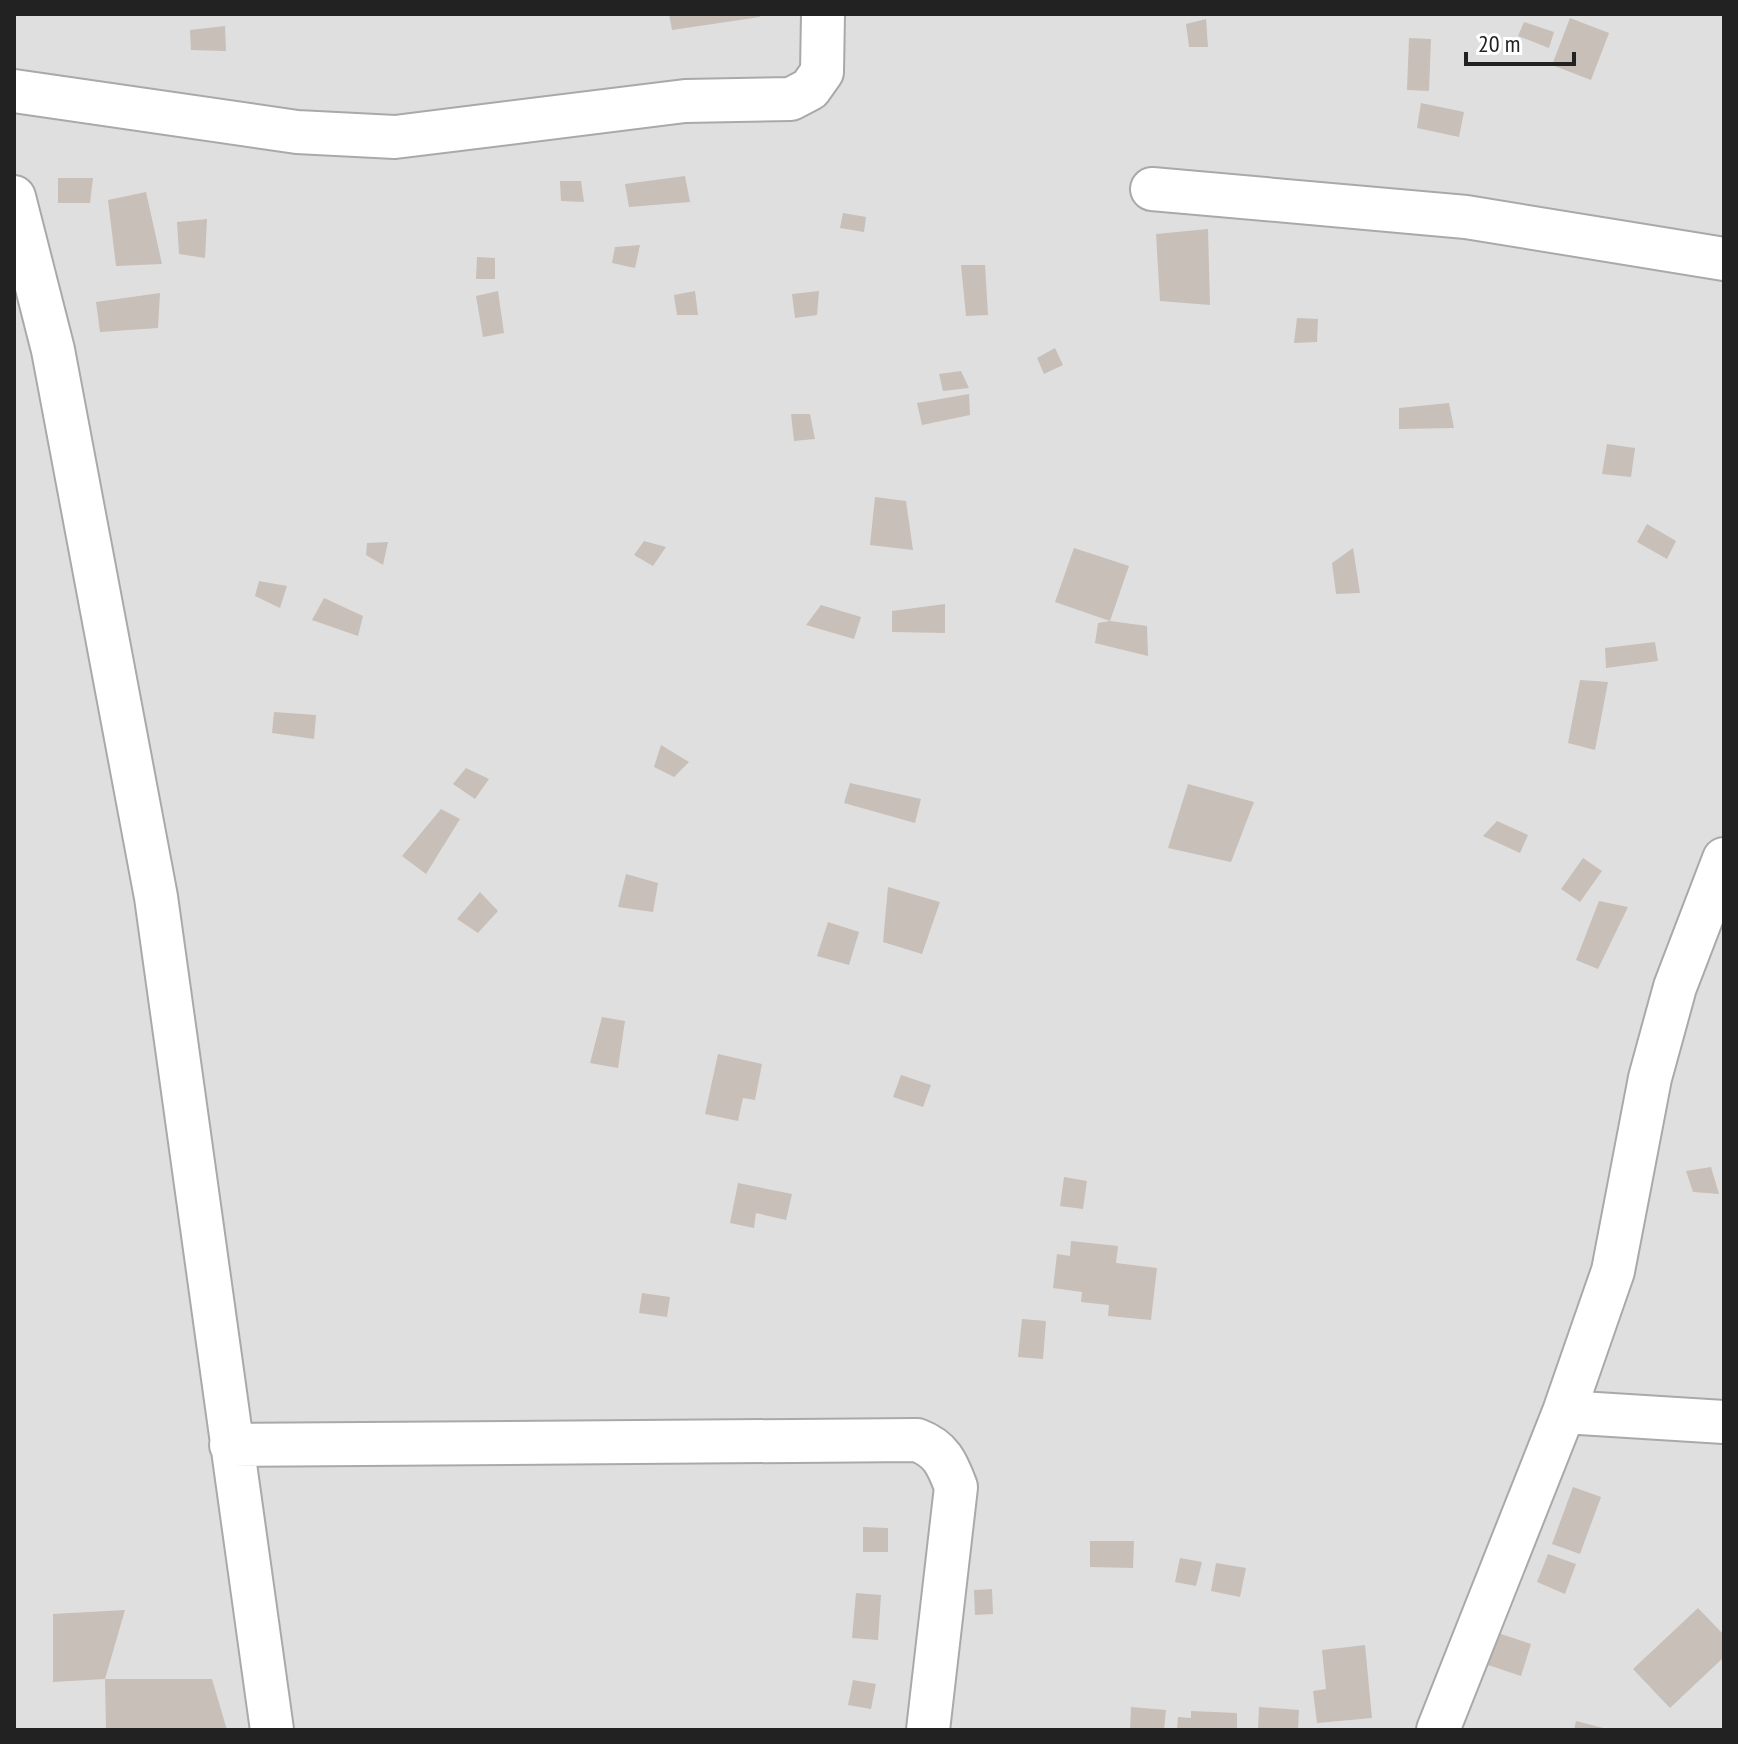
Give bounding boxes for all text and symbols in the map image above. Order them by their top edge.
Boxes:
scale bar [1466,16,1574,66]
text: 20 m [1478,28,1520,59]

